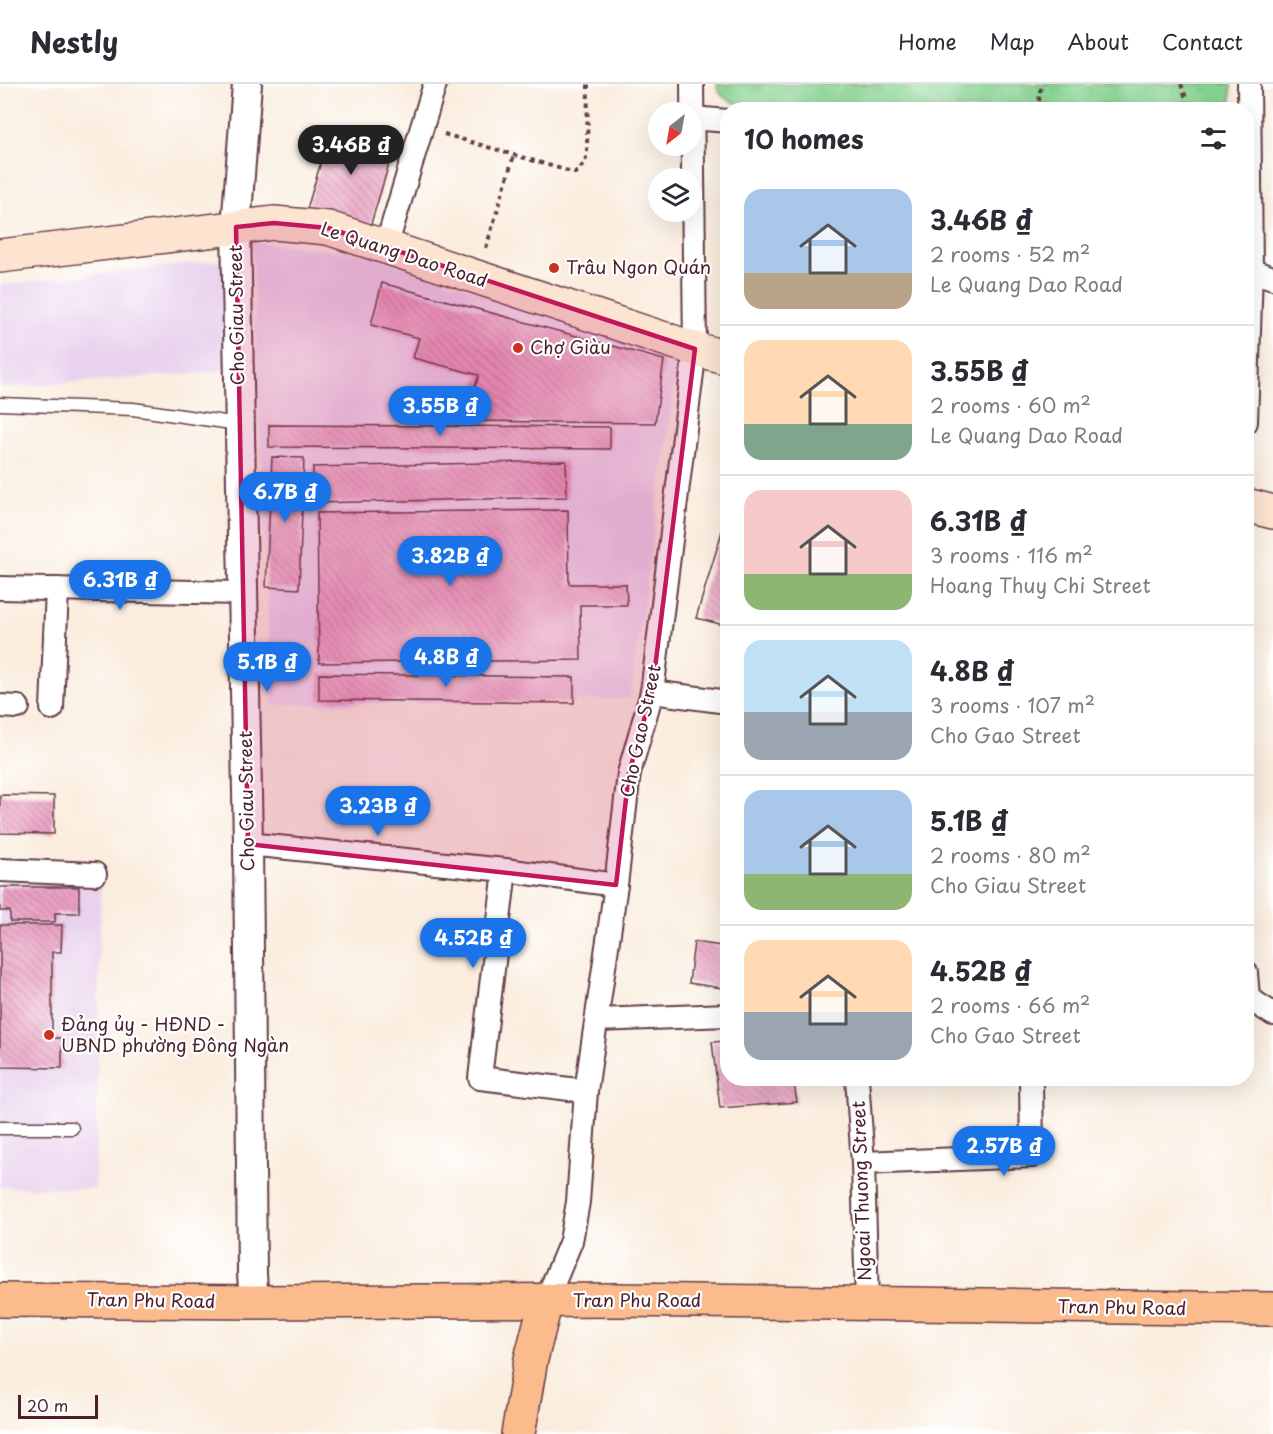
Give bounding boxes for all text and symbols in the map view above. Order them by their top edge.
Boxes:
text: Nestly [30,20,118,63]
text: Home [898,25,957,57]
text: Map [990,25,1035,57]
text: About [1068,25,1129,57]
text: Contact [1162,25,1243,57]
north arrow [648,102,702,156]
map controls [648,102,702,222]
text: 10 homes [744,119,864,158]
icon: filters [1197,122,1230,155]
pin: 3.46B ₫ [296,125,406,176]
text: 3.46B ₫ [312,129,390,159]
button: layers [648,168,702,222]
text: 3.46B ₫ [930,200,1032,239]
icon: home [792,213,864,285]
street label: Le Quang Dao Road [318,214,491,293]
text: 2 rooms · 52 m² [930,239,1090,269]
street label: Cho Giau Street [221,245,250,386]
place label: Trâu Ngon Quán [566,253,711,280]
marker: Trâu Ngon Quán [547,261,561,275]
text: Le Quang Dao Road [930,269,1123,299]
place label: Chợ Giàu [530,333,611,360]
marker: Chợ Giàu [511,341,525,355]
text: 3.55B ₫ [930,351,1028,390]
icon: home [792,364,864,436]
pin: 3.55B ₫ [385,386,495,437]
text: 3.55B ₫ [402,390,478,420]
text: 2 rooms · 60 m² [930,390,1091,420]
text: Le Quang Dao Road [930,420,1123,450]
pin: 6.7B ₫ [236,472,334,523]
text: 6.7B ₫ [253,476,317,506]
text: 6.31B ₫ [930,501,1026,540]
icon: home [792,514,864,586]
pin: 3.82B ₫ [395,536,505,587]
text: 3.82B ₫ [411,540,489,570]
text: 3 rooms · 116 m² [930,540,1093,570]
pin: 6.31B ₫ [65,560,175,611]
text: 6.31B ₫ [83,564,157,594]
text: Hoang Thuy Chi Street [930,570,1151,600]
pin: 4.8B ₫ [397,637,495,688]
text: 4.8B ₫ [414,641,478,671]
pin: 5.1B ₫ [218,642,316,693]
text: 5.1B ₫ [237,646,297,676]
text: 4.8B ₫ [930,651,1013,690]
street label: Cho Gao Street [612,662,667,800]
icon: home [792,664,864,736]
text: 3 rooms · 107 m² [930,690,1095,720]
text: Cho Gao Street [930,720,1081,750]
street label: Cho Giau Street [231,731,260,872]
pin: 3.23B ₫ [323,786,433,837]
text: 3.23B ₫ [339,790,417,820]
text: 5.1B ₫ [930,801,1007,840]
icon: home [792,814,864,886]
text: 2 rooms · 80 m² [930,840,1091,870]
text: Cho Giau Street [930,870,1086,900]
pin: 4.52B ₫ [418,918,528,969]
text: 4.52B ₫ [434,922,512,952]
text: 4.52B ₫ [930,951,1031,990]
icon: home [792,964,864,1036]
text: 2 rooms · 66 m² [930,990,1090,1020]
place label: Đảng ủy - HĐND - UBND phường Đông Ngàn [61,1010,289,1058]
text: Cho Gao Street [930,1020,1081,1050]
marker: Đảng ủy - HĐND - UBND phường Đông Ngàn [42,1028,56,1042]
street label: Ngoai Thuong Street [844,1101,877,1282]
pin: 2.57B ₫ [949,1126,1059,1177]
text: 2.57B ₫ [966,1130,1042,1160]
street label: Tran Phu Road [86,1285,216,1314]
street label: Tran Phu Road [573,1286,701,1313]
street label: Tran Phu Road [1057,1292,1187,1321]
scale bar [18,1392,98,1420]
text: 20 m [27,1393,68,1417]

